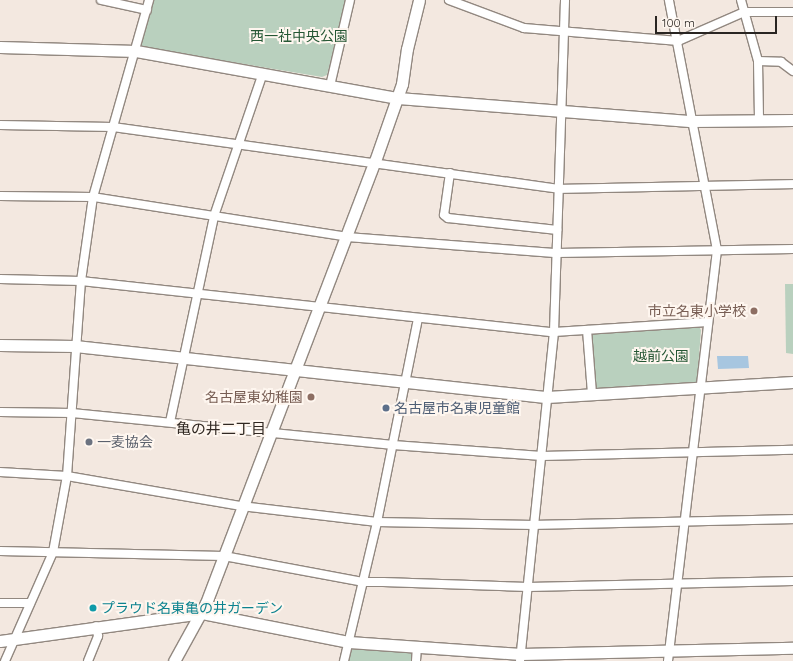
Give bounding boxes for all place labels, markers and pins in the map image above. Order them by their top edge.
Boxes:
place label: 市立名東小学校 [648,303,746,319]
marker: 市立名東小学校 [749,306,759,316]
place label: 名古屋東幼稚園 [205,389,303,405]
marker: 名古屋東幼稚園 [306,392,316,402]
place label: 名古屋市名東児童館 [394,400,520,416]
marker: 名古屋市名東児童館 [381,403,391,413]
place label: 一麦協会 [97,434,153,450]
marker: 一麦協会 [84,437,94,447]
place label: プラウド名東亀の井ガーデン [101,600,283,616]
marker: プラウド名東亀の井ガーデン [88,603,98,613]

